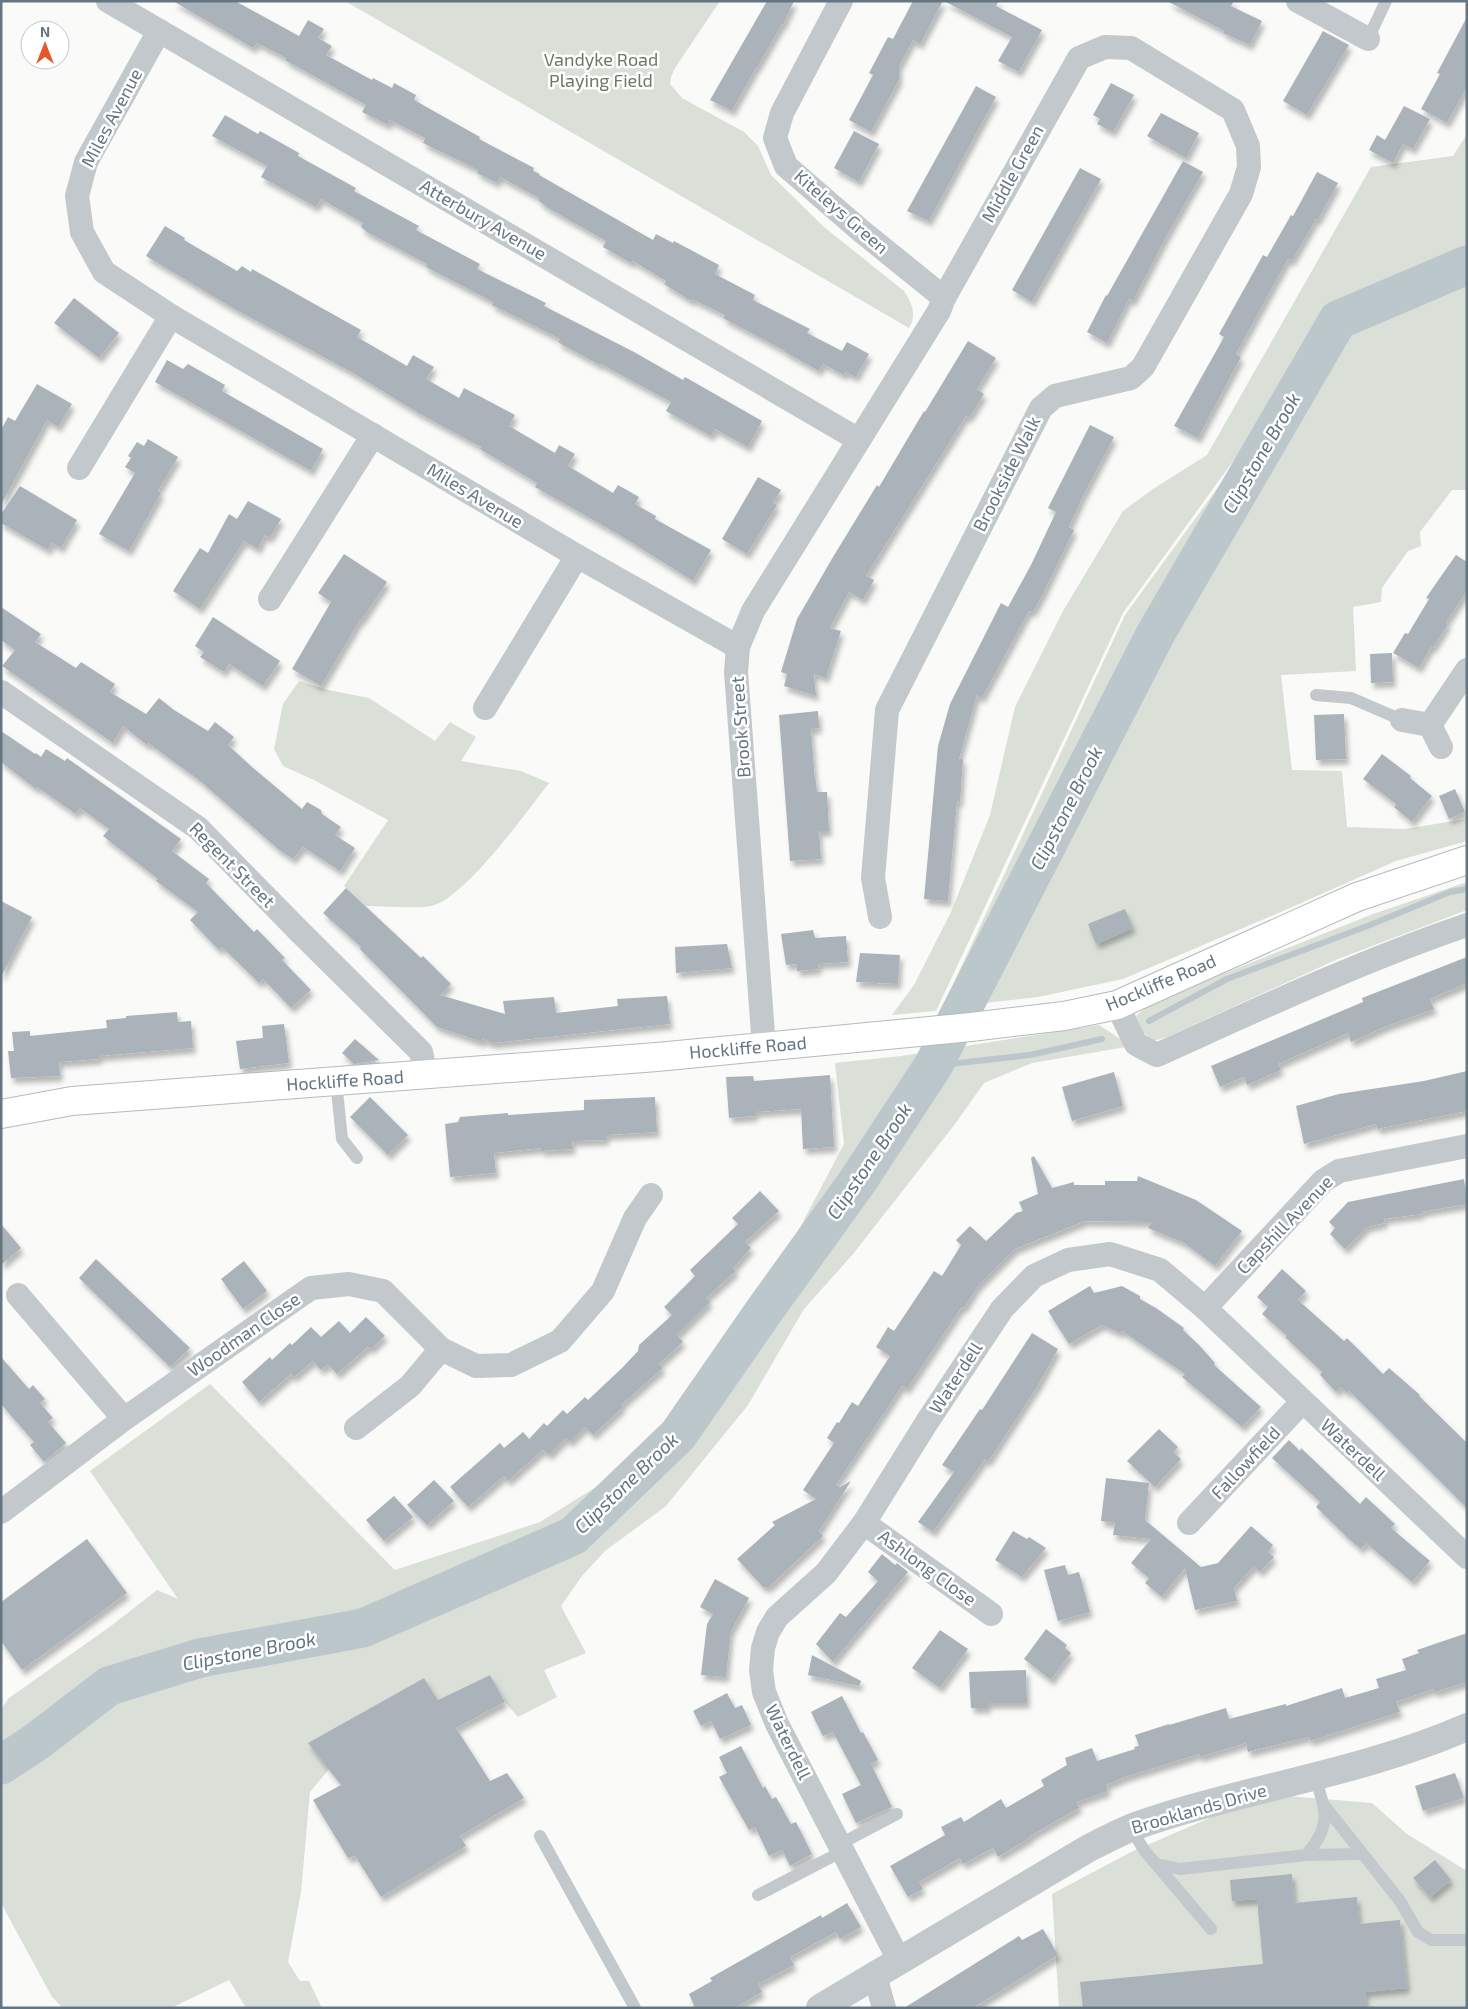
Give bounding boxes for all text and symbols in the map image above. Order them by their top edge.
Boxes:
north arrow [20,20,70,70]
text: N [40,23,50,40]
park label: Vandyke Road Playing Field [544,48,658,91]
street label: Miles Avenue [76,65,146,171]
street label: Middle Green [976,121,1048,226]
street label: Kiteleys Green [790,164,893,258]
street label: Atterbury Avenue [416,174,551,264]
water label: Clipstone Brook [1217,388,1304,517]
street label: Brookside Walk [968,412,1045,535]
street label: Miles Avenue [423,458,528,532]
street label: Brook Street [725,675,755,779]
water label: Clipstone Brook [1025,742,1107,873]
street label: Regent Street [185,817,280,912]
street label: Hockliffe Road [1102,949,1219,1015]
street label: Hockliffe Road [688,1031,808,1063]
street label: Hockliffe Road [285,1065,404,1095]
water label: Clipstone Brook [821,1098,916,1223]
street label: Capshill Avenue [1232,1170,1337,1278]
street label: Woodman Close [183,1287,304,1381]
street label: Waterdell [924,1337,987,1417]
street label: Waterdell [1317,1414,1391,1485]
street label: Fallowfield [1206,1421,1284,1503]
water label: Clipstone Brook [569,1427,682,1538]
street label: Ashlong Close [874,1524,981,1610]
water label: Clipstone Brook [180,1626,318,1675]
street label: Waterdell [761,1700,817,1783]
street label: Brooklands Drive [1129,1778,1269,1838]

